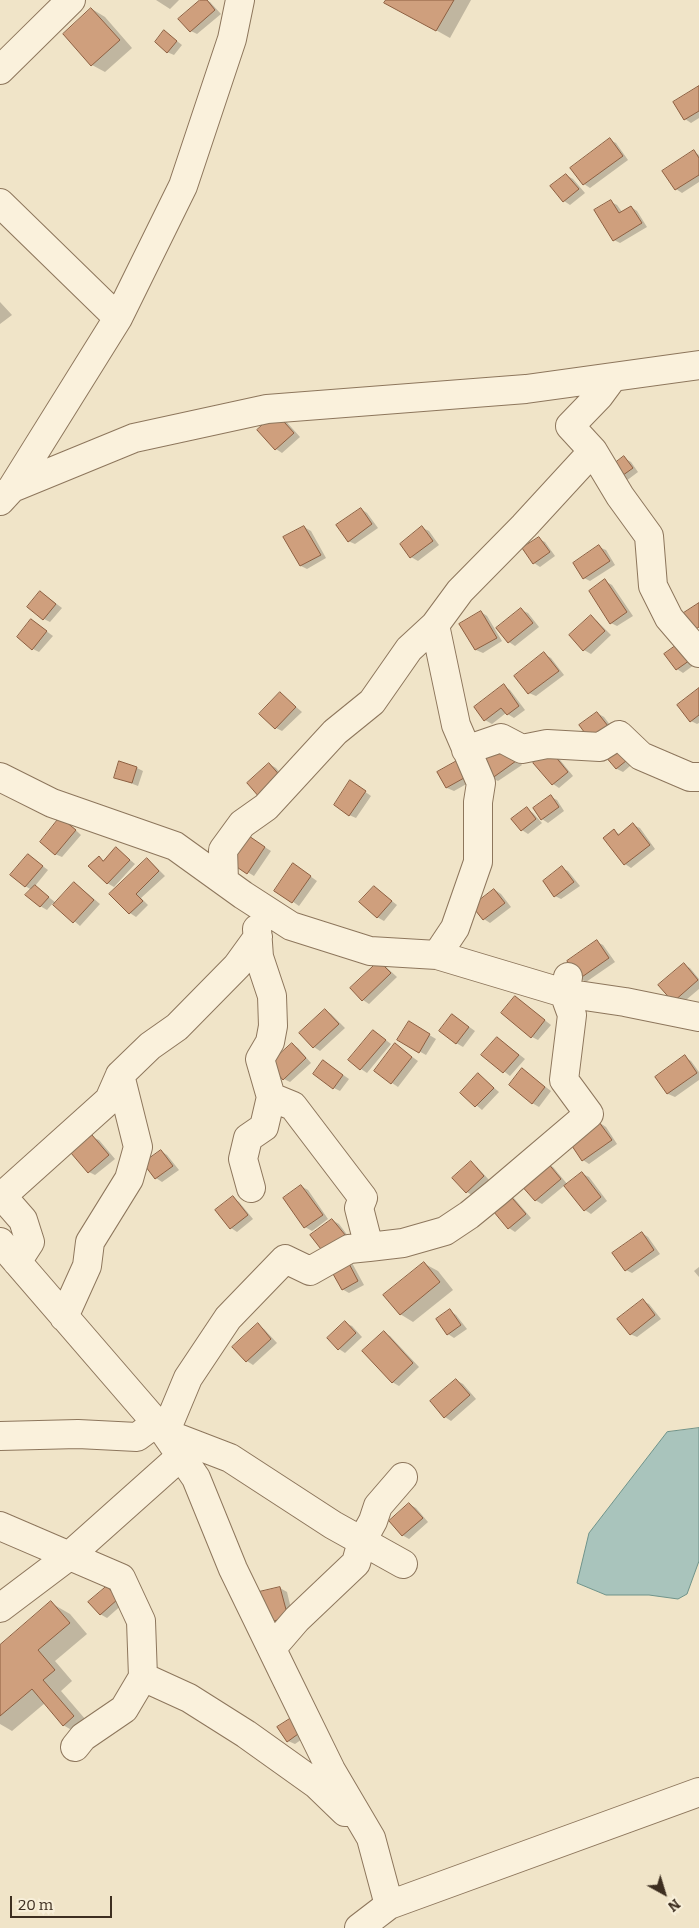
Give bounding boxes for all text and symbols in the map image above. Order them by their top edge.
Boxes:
north arrow [639,1868,689,1918]
scale bar [12,1886,115,1918]
text: N [664,1895,683,1915]
text: 20 m [18,1896,53,1914]

